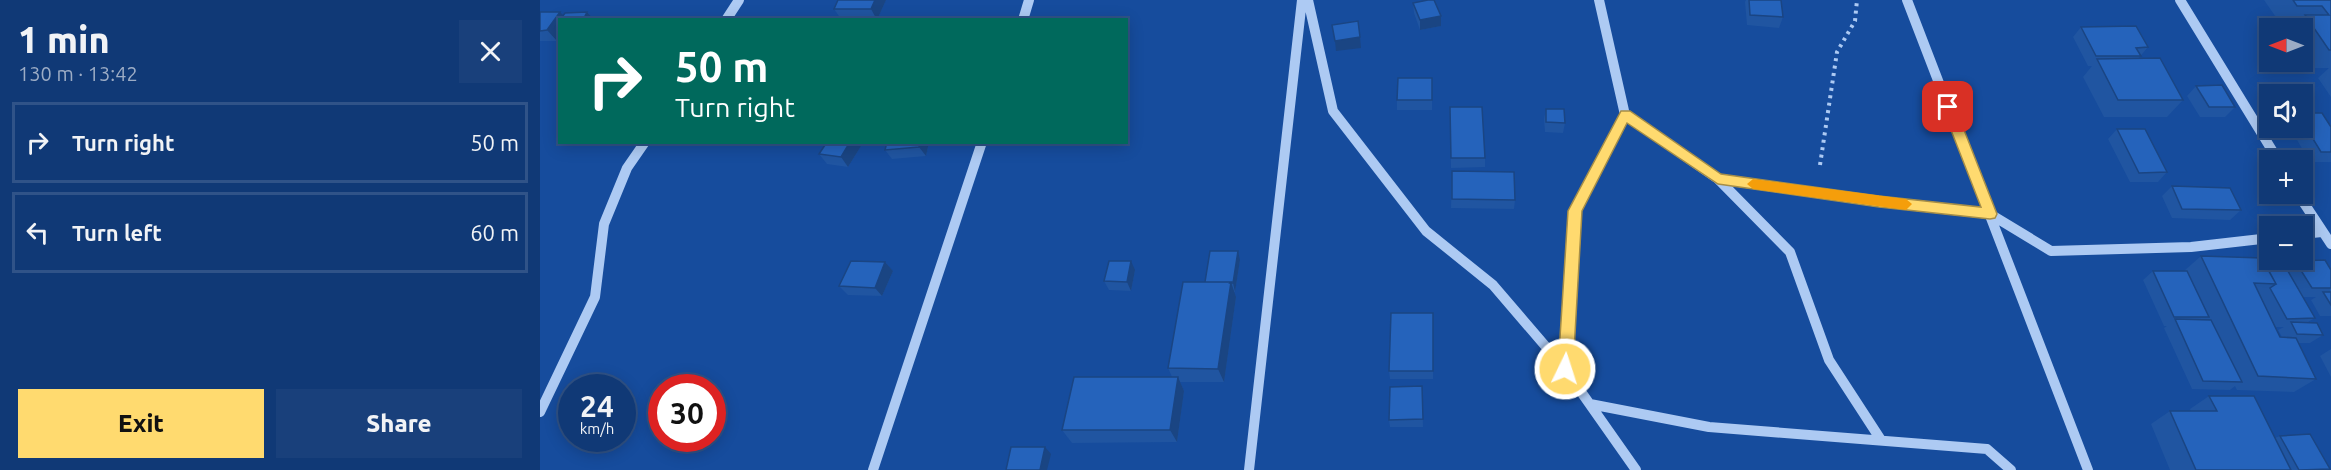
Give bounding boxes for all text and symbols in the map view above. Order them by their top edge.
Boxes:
north arrow [2259,18,2313,72]
map controls [2259,18,2313,270]
text: 1 min [18,19,110,60]
button: close [459,20,522,83]
icon: right [576,42,654,120]
text: 50 m [675,43,769,90]
text: 130 m · 13:42 [18,62,138,85]
pin [1922,81,1973,132]
button: sound [2259,84,2313,138]
icon: arrive [1931,90,1964,123]
text: Turn right [675,92,795,122]
icon: right [21,126,54,159]
text: Turn right [72,130,174,155]
text: 50 m [470,130,519,155]
button: + [2259,150,2313,204]
icon: left [21,216,54,249]
button: − [2259,216,2313,270]
text: Turn left [72,220,162,245]
text: 60 m [470,220,519,245]
position arrow [1533,337,1597,401]
speed limit sign: 30 [648,374,726,452]
button: Exit [18,389,264,458]
button: Share [276,389,522,458]
text: 24 [580,389,614,423]
text: km/h [580,420,614,437]

